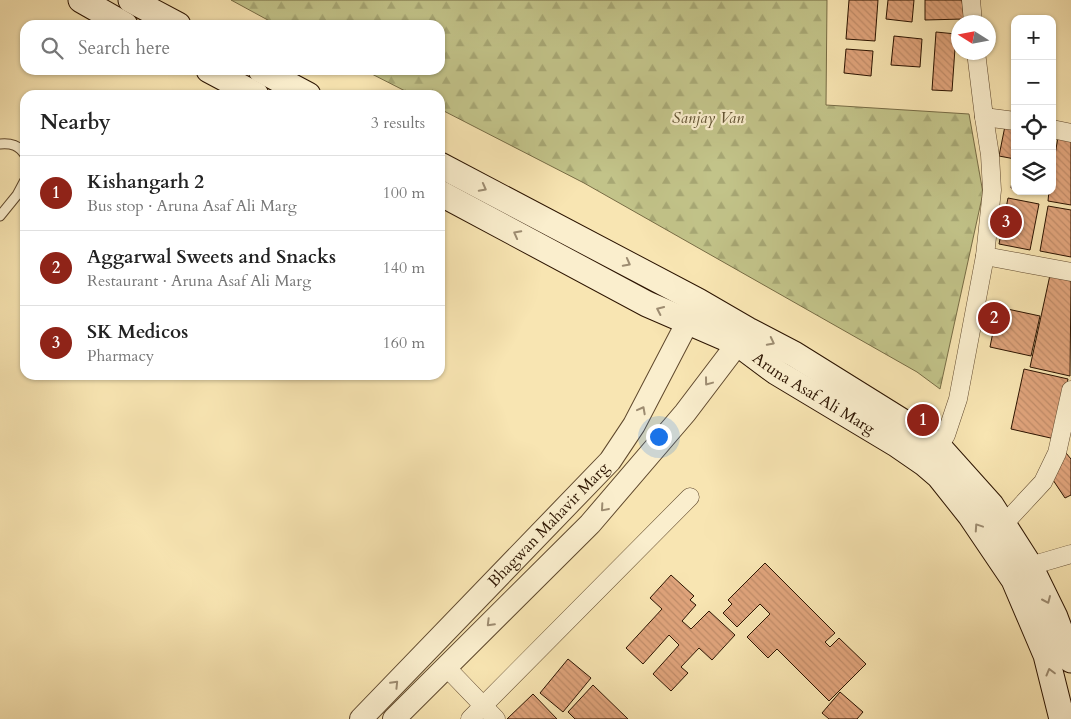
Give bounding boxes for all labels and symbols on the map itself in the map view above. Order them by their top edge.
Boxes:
north arrow [951,15,996,60]
park label: Sanjay Van [672,107,744,129]
one-way arrow [478,182,487,192]
pin: 3 [990,203,1022,241]
one-way arrow [513,230,522,240]
one-way arrow [622,257,631,267]
pin: 2 [978,299,1010,337]
one-way arrow [656,305,665,316]
one-way arrow [766,336,775,346]
street label: Aruna Asaf Ali Marg [748,347,879,440]
one-way arrow [705,376,714,386]
pin: 1 [907,401,939,439]
one-way arrow [635,407,645,416]
your location [646,424,672,450]
street label: Bhagwan Mahavir Marg [483,457,614,592]
one-way arrow [601,502,610,511]
one-way arrow [975,523,985,532]
one-way arrow [1041,595,1051,604]
one-way arrow [487,617,496,626]
one-way arrow [1045,667,1056,676]
one-way arrow [389,681,398,690]

